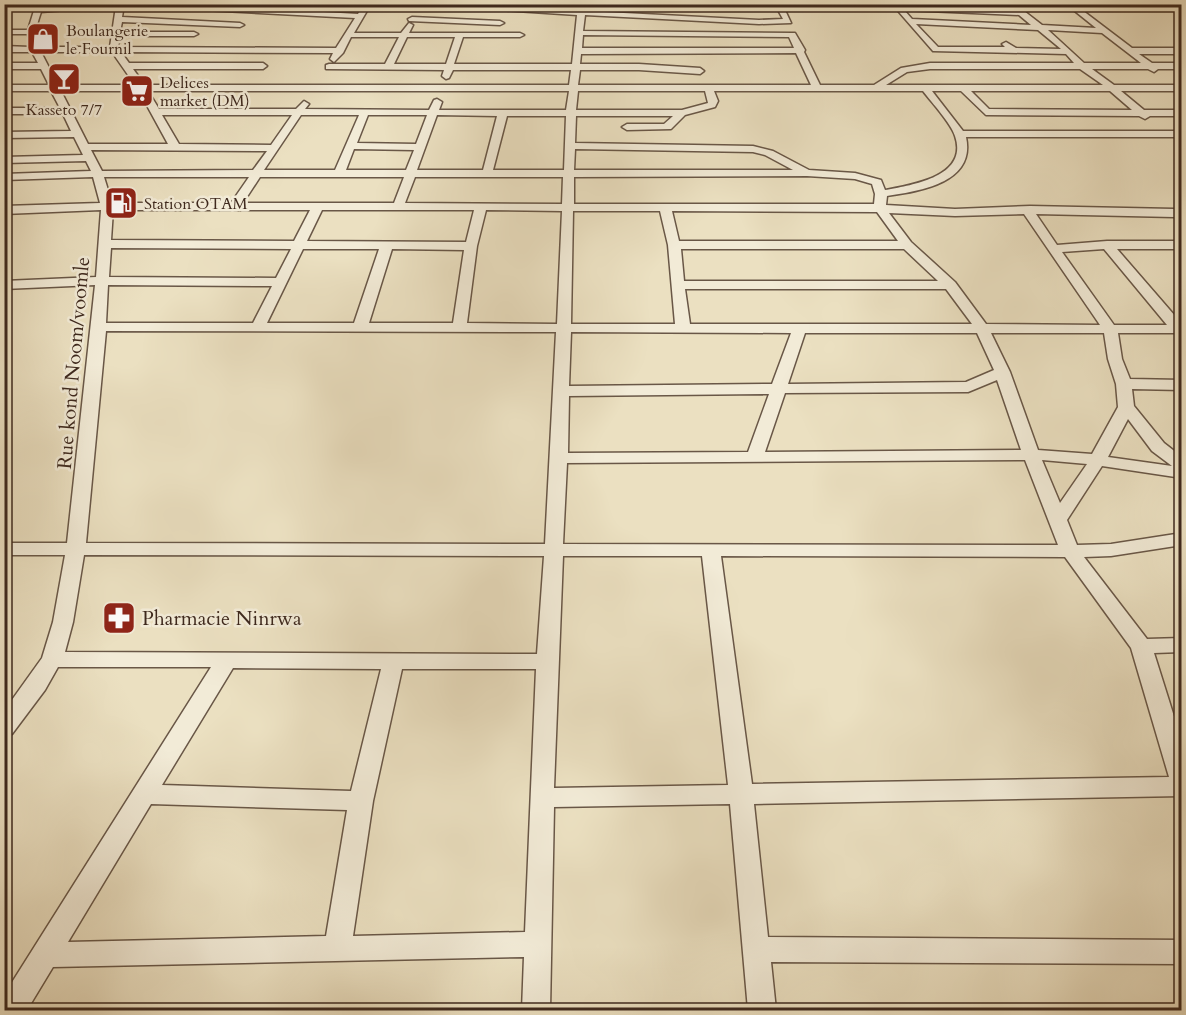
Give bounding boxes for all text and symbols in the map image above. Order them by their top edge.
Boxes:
place label: Boulangerie le Fournil [66,20,148,60]
shop icon: Boulangerie le Fournil [25,21,61,57]
bar icon: Kasseto 7/7 [46,61,82,97]
place label: Delices market (DM) [160,72,250,112]
supermarket icon: Delices market (DM) [119,73,155,109]
place label: Kasseto 7/7 [26,99,102,121]
fuel station icon: Station OTAM [103,185,139,221]
place label: Station OTAM [144,193,248,215]
street label: Rue kond Noom/voomle [51,256,96,470]
pharmacy icon: Pharmacie Ninrwa [101,600,137,636]
place label: Pharmacie Ninrwa [142,605,302,632]

